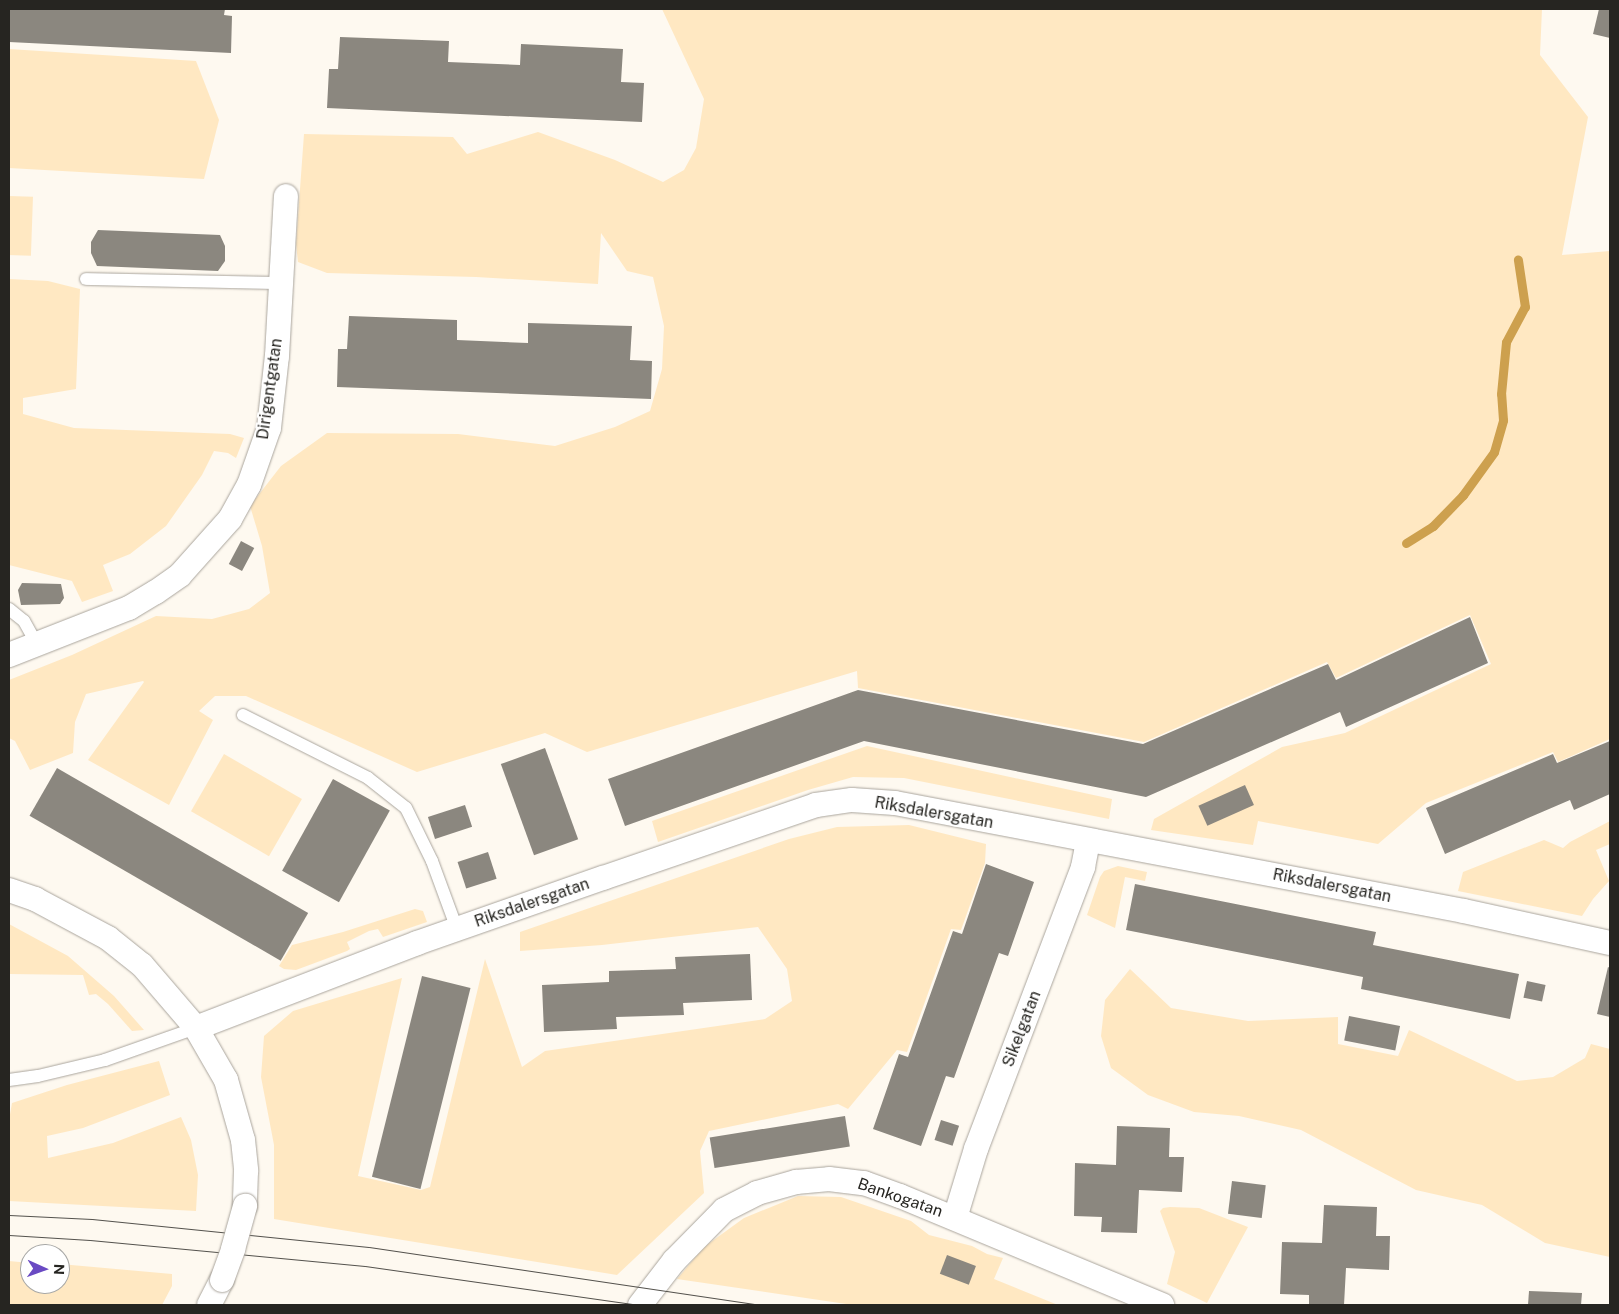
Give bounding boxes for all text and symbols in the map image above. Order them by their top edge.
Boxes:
street label: Dirigentgatan [253,337,287,441]
street label: Riksdalersgatan [873,793,995,833]
street label: Riksdalersgatan [1271,865,1393,907]
street label: Riksdalersgatan [472,874,592,932]
street label: Sikelgatan [999,988,1045,1070]
street label: Bankogatan [855,1174,945,1222]
north arrow [20,1244,70,1294]
text: N [51,1264,67,1275]

